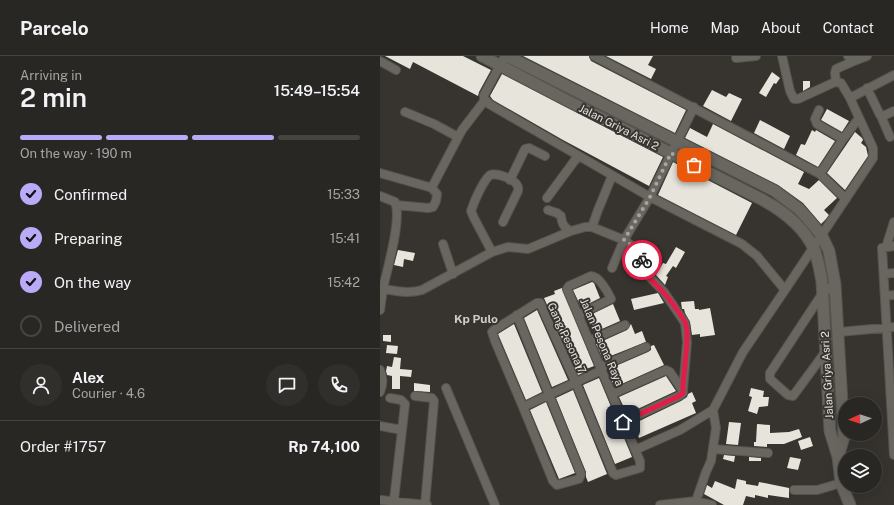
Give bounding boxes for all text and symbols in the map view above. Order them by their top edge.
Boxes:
text: Parcelo [20,17,89,39]
text: Home [650,20,689,36]
text: Map [711,20,739,36]
text: About [761,20,801,36]
text: Contact [823,20,874,36]
text: Arriving in [20,68,82,83]
text: 2 min [20,82,87,113]
text: 15:49–15:54 [274,82,360,99]
street label: Jalan Griya Asri 2 [577,102,661,152]
text: On the way · 190 m [20,146,132,161]
pin [677,148,711,182]
icon: bag [683,154,705,176]
icon: check [20,183,42,205]
text: Confirmed [54,186,127,203]
text: 15:33 [327,187,360,202]
icon: check [20,227,42,249]
text: Preparing [54,230,123,247]
text: 15:41 [330,231,360,246]
courier [622,240,662,280]
icon: bike [631,249,653,271]
icon: check [20,271,42,293]
text: On the way [54,274,131,291]
text: 15:42 [328,275,360,290]
street label: Jalan Pesona Raya [578,296,626,388]
street label: Gang Pesona 7 [545,301,589,376]
district label: Kp Pulo [454,312,498,326]
text: Delivered [54,318,120,335]
street label: Jalan Griya Asri 2 [819,330,835,419]
button: person [20,364,62,406]
button: chat [266,364,308,406]
button: phone [318,364,360,406]
text: Alex [72,369,104,386]
text: Courier · 4.6 [72,386,145,401]
north arrow [838,397,882,441]
map controls [838,397,882,493]
pin [606,405,640,439]
icon: home [612,411,634,433]
text: Order #1757 [20,438,106,455]
text: Rp 74,100 [288,438,360,455]
button: layers [838,449,882,493]

